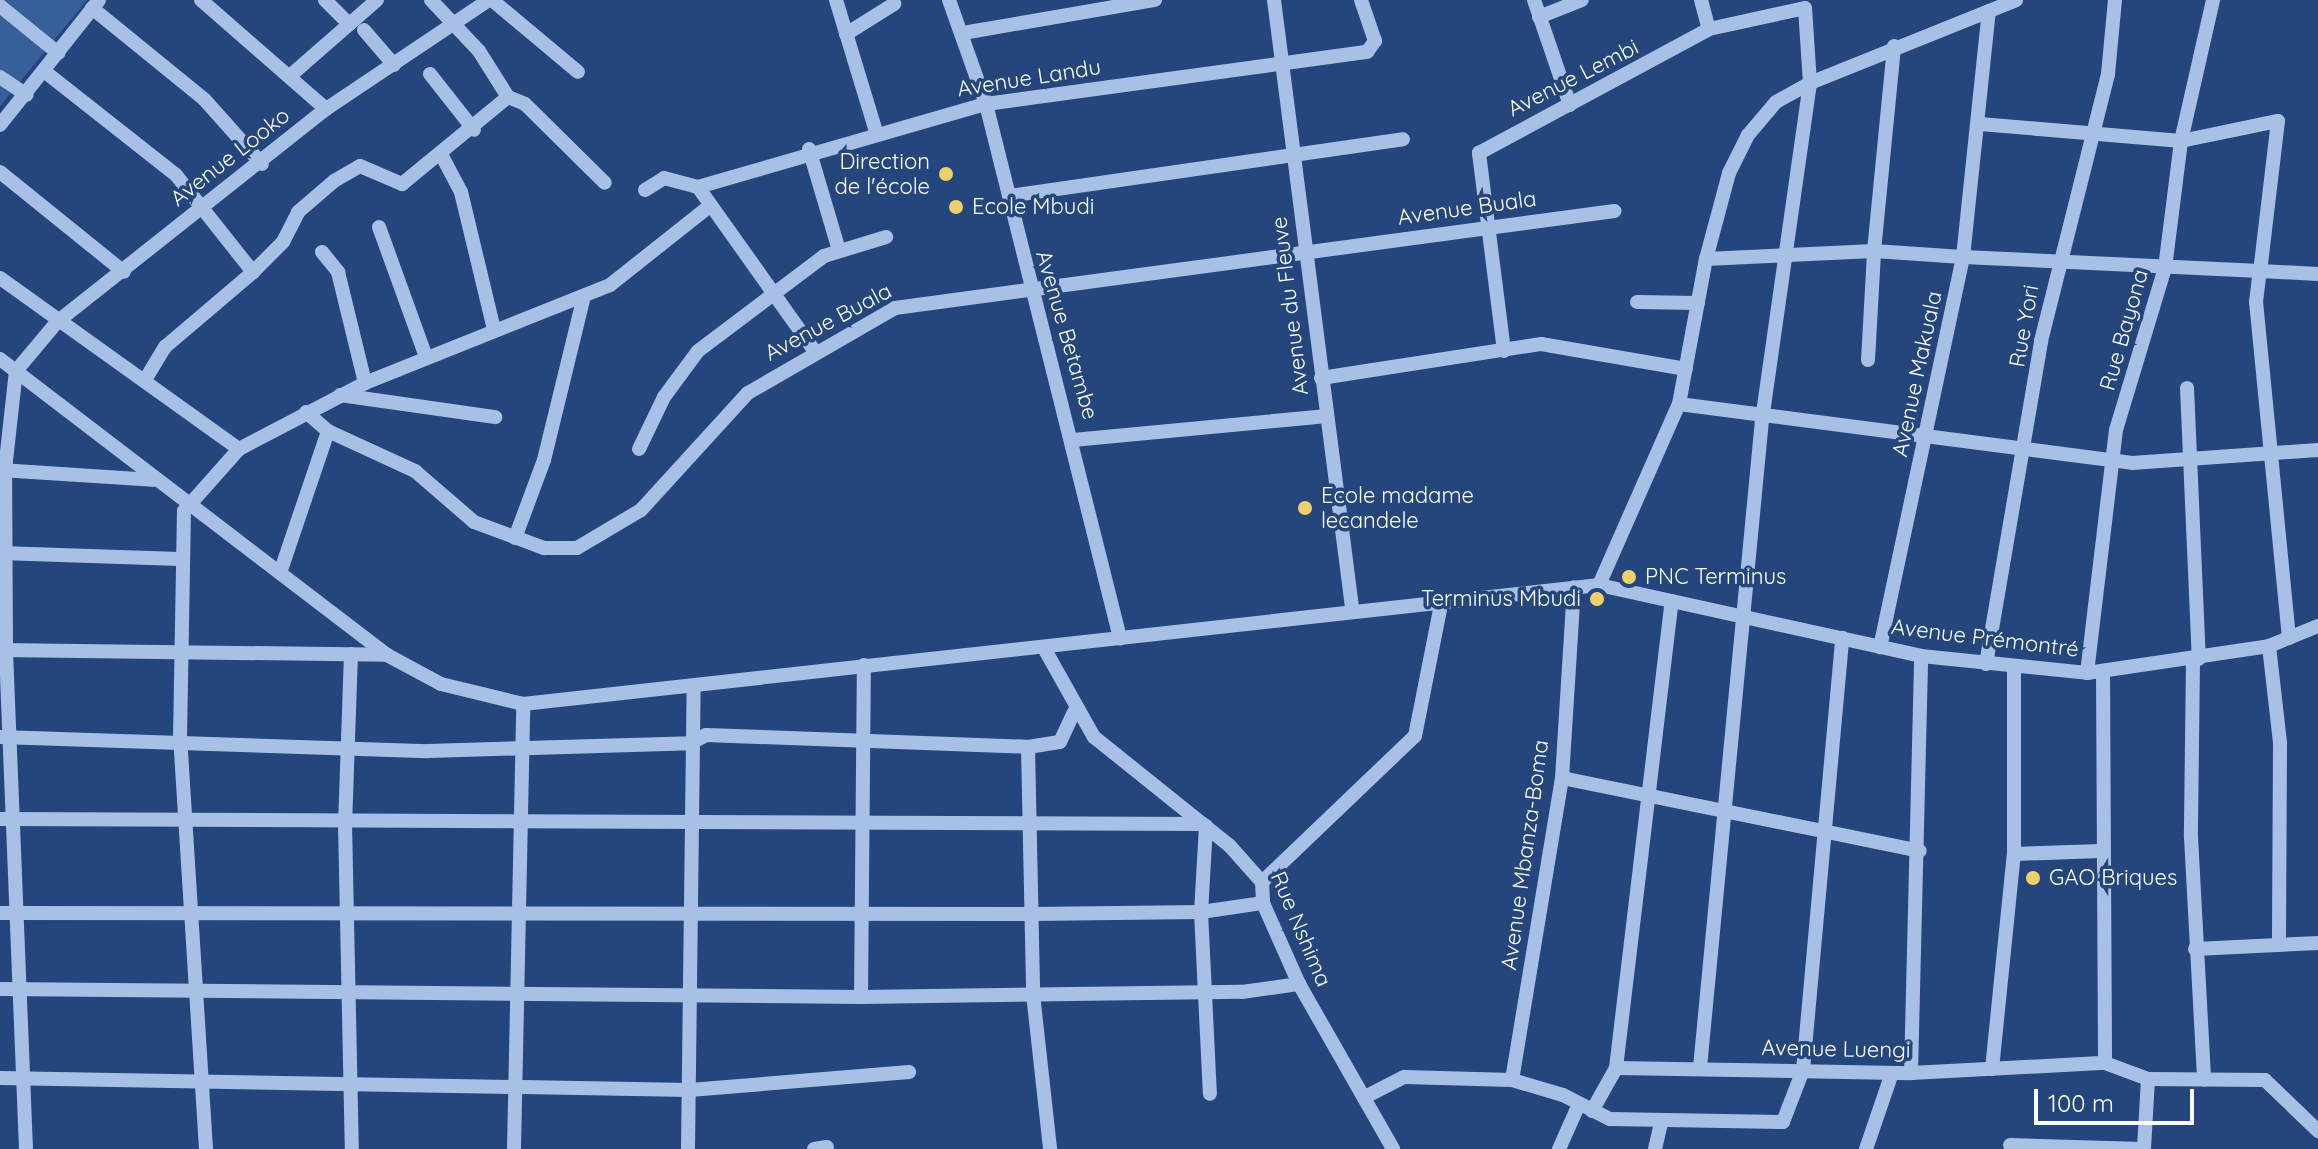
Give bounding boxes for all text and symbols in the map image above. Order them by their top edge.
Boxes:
street label: Avenue Lembi [1503,34,1643,122]
street label: Avenue Landu [955,54,1103,102]
street label: Avenue Looko [165,102,295,212]
place label: Direction de l'école [835,148,930,200]
marker: Direction de l'école [937,165,955,183]
street label: Avenue Buala [1396,185,1538,231]
place label: Ecole Mbudi [972,194,1094,220]
marker: Ecole Mbudi [947,198,965,216]
street label: Avenue du Fleuve [1266,215,1314,397]
street label: Avenue Betambe [1030,247,1104,423]
street label: Rue Bayona [2094,266,2154,394]
street label: Avenue Buala [760,278,896,366]
street label: Rue Yori [2004,283,2044,369]
street label: Avenue Makuala [1887,289,1947,459]
place label: Ecole madame lecandele [1321,482,1474,534]
marker: Ecole madame lecandele [1296,499,1314,517]
place label: PNC Terminus [1645,564,1786,590]
marker: PNC Terminus [1620,568,1638,586]
place label: Terminus Mbudi [1421,586,1581,612]
marker: Terminus Mbudi [1588,590,1606,608]
street label: Avenue Prémontré [1890,613,2080,663]
street label: Avenue Mbanza-Boma [1496,738,1554,972]
place label: GAO Briques [2049,865,2177,891]
street label: Rue Nshima [1265,868,1337,990]
marker: GAO Briques [2024,869,2042,887]
street label: Avenue Luengi [1761,1035,1911,1063]
scale bar [2038,1073,2198,1123]
text: 100 m [2048,1088,2114,1118]

